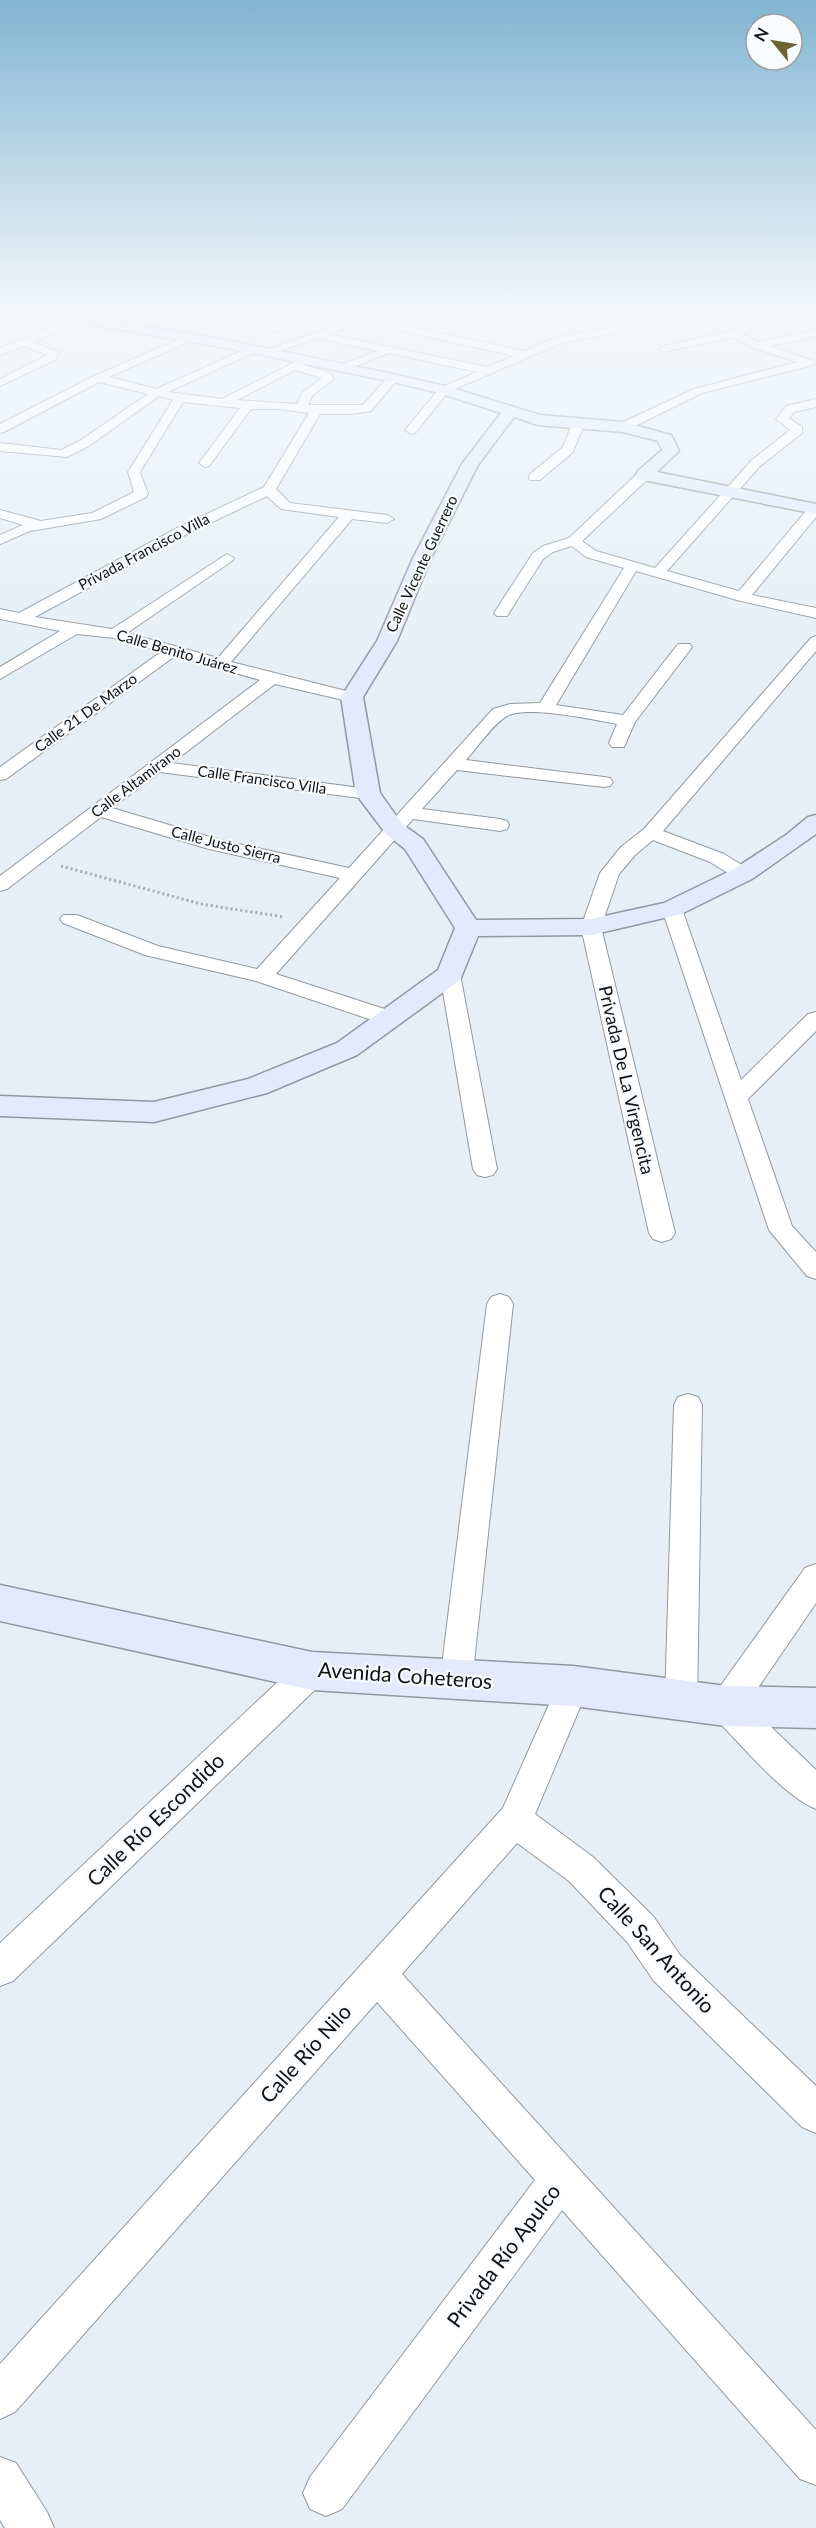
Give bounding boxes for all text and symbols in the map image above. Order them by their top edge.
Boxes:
north arrow [744,12,804,72]
text: N [749,24,772,44]
street label: Calle Vicente Guerrero [381,492,461,635]
street label: Privada Francisco Villa [75,509,212,593]
street label: Calle Benito Juárez [115,625,240,677]
street label: Calle 21 De Marzo [31,669,140,755]
street label: Calle Altamirano [87,742,184,821]
street label: Calle Francisco Villa [197,761,328,797]
street label: Calle Justo Sierra [170,822,283,866]
street label: Privada De La Virgencita [595,983,659,1176]
street label: Avenida Coheteros [317,1656,493,1693]
street label: Calle Río Escondido [81,1747,229,1891]
street label: Calle San Antonio [593,1880,721,2018]
street label: Calle Río Nilo [254,1999,356,2107]
street label: Privada Río Apulco [441,2179,565,2332]

